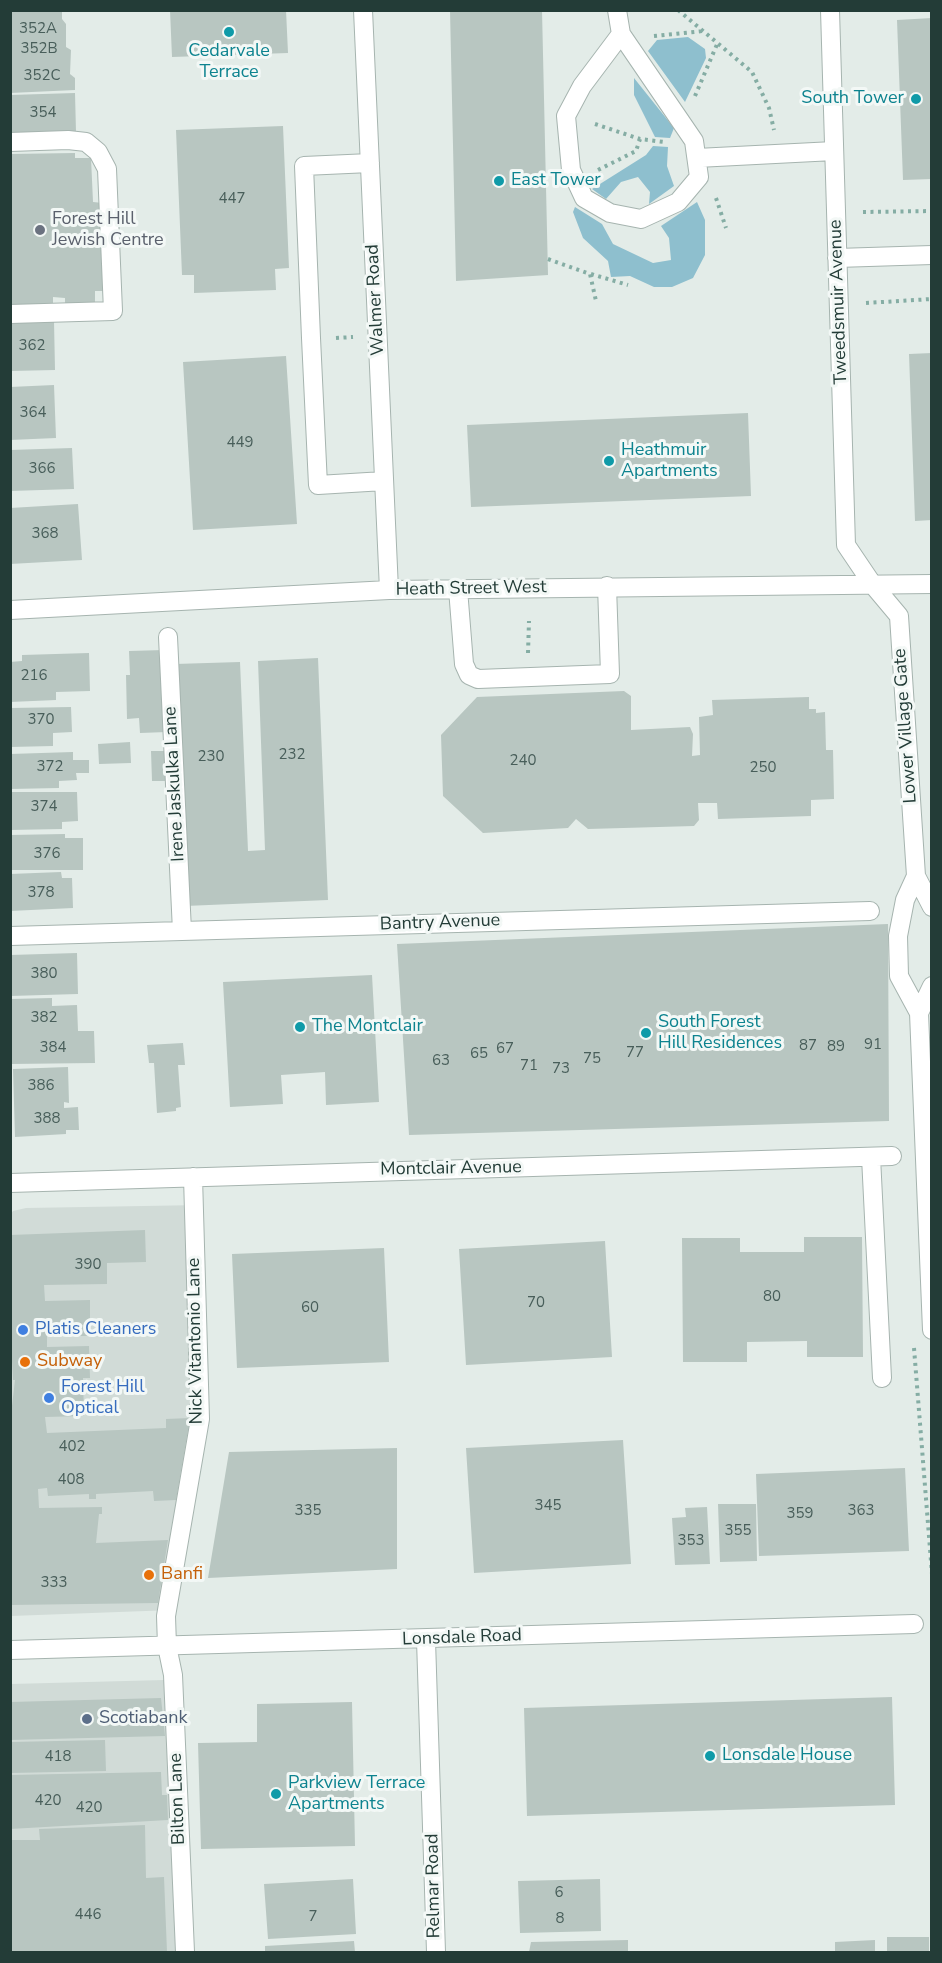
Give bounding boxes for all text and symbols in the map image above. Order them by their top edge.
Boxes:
house number: 352A [19,20,57,38]
marker: Cedarvale Terrace [222,25,236,39]
house number: 352B [20,40,58,58]
place label: Cedarvale Terrace [188,41,270,84]
house number: 352C [23,67,61,85]
place label: South Tower [801,88,904,110]
marker: South Tower [909,92,923,106]
house number: 354 [30,104,56,122]
place label: East Tower [511,170,601,192]
marker: East Tower [492,174,506,188]
house number: 447 [219,190,245,208]
place label: Forest Hill Jewish Centre [52,209,164,252]
street label: Tweedsmuir Avenue [825,219,853,385]
marker: Forest Hill Jewish Centre [33,223,47,237]
street label: Walmer Road [362,244,390,356]
house number: 362 [19,337,45,355]
house number: 364 [20,404,46,422]
house number: 449 [227,434,253,452]
place label: Heathmuir Apartments [621,440,718,482]
marker: Heathmuir Apartments [602,454,616,468]
house number: 366 [29,460,55,478]
house number: 368 [32,525,58,543]
street label: Heath Street West [395,577,547,601]
street label: Lower Village Gate [890,648,922,804]
house number: 216 [21,667,47,685]
street label: Irene Jaskulka Lane [160,706,190,862]
house number: 370 [28,711,54,729]
house number: 232 [279,746,305,764]
house number: 230 [198,748,224,766]
house number: 240 [510,752,536,770]
house number: 372 [37,758,63,776]
house number: 250 [750,759,776,777]
house number: 374 [31,798,57,816]
house number: 376 [34,845,60,863]
house number: 378 [28,884,54,902]
street label: Bantry Avenue [379,910,501,936]
house number: 380 [31,965,57,983]
house number: 382 [31,1009,57,1027]
place label: South Forest Hill Residences [658,1012,782,1054]
place label: The Montclair [312,1016,423,1038]
marker: The Montclair [293,1020,307,1034]
marker: South Forest Hill Residences [639,1026,653,1040]
house number: 91 [864,1036,882,1054]
house number: 87 [799,1037,817,1055]
house number: 89 [827,1038,845,1056]
house number: 384 [40,1039,66,1057]
house number: 67 [496,1040,514,1058]
house number: 77 [626,1044,644,1062]
house number: 65 [470,1045,488,1063]
house number: 75 [583,1050,601,1068]
house number: 63 [432,1052,450,1070]
house number: 71 [520,1057,538,1075]
house number: 73 [552,1060,570,1078]
house number: 386 [28,1077,54,1095]
house number: 388 [34,1110,60,1128]
street label: Montclair Avenue [380,1157,522,1181]
house number: 390 [75,1256,101,1274]
street label: Nick Vitantonio Lane [184,1258,208,1424]
house number: 80 [763,1288,781,1306]
house number: 70 [527,1294,545,1312]
house number: 60 [301,1299,319,1317]
place label: Platis Cleaners [35,1319,156,1341]
marker: Platis Cleaners [16,1323,30,1337]
place label: Subway [37,1351,102,1373]
marker: Subway [18,1355,32,1369]
place label: Forest Hill Optical [61,1377,144,1420]
marker: Forest Hill Optical [42,1391,56,1405]
house number: 402 [59,1438,85,1456]
house number: 408 [58,1471,84,1489]
house number: 345 [535,1497,561,1515]
house number: 335 [295,1502,321,1520]
house number: 363 [848,1502,874,1520]
house number: 359 [787,1505,813,1523]
house number: 355 [725,1522,751,1540]
house number: 353 [678,1532,704,1550]
place label: Banfi [161,1564,203,1586]
marker: Banfi [142,1568,156,1582]
house number: 333 [41,1574,67,1592]
street label: Lonsdale Road [402,1625,522,1651]
place label: Scotiabank [99,1708,187,1730]
marker: Scotiabank [80,1712,94,1726]
place label: Lonsdale House [722,1745,852,1767]
house number: 418 [45,1748,71,1766]
marker: Lonsdale House [703,1749,717,1763]
street label: Bilton Lane [166,1753,190,1845]
place label: Parkview Terrace Apartments [288,1773,425,1816]
marker: Parkview Terrace Apartments [269,1787,283,1801]
house number: 420 [35,1792,61,1810]
house number: 420 [76,1799,102,1817]
street label: Relmar Road [422,1834,446,1938]
house number: 6 [555,1884,563,1902]
house number: 446 [75,1906,101,1924]
house number: 7 [309,1908,317,1926]
house number: 8 [556,1910,564,1928]

